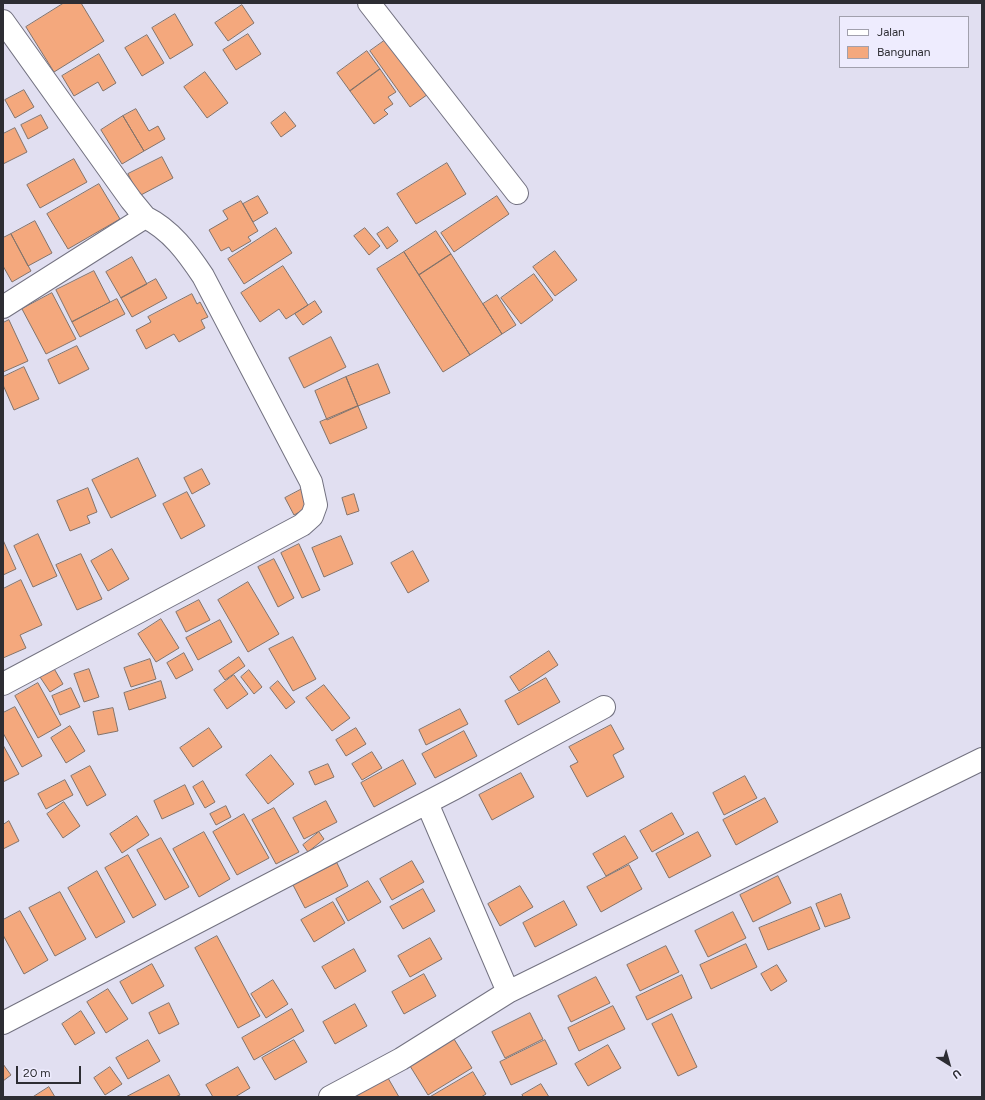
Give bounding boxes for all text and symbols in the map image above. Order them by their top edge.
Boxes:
legend [839,16,969,68]
text: Jalan [877,25,905,39]
text: Bangunan [877,45,930,59]
north arrow [929,1044,969,1084]
scale bar [18,1058,83,1084]
text: 20 m [23,1066,51,1080]
text: U [950,1066,964,1082]

